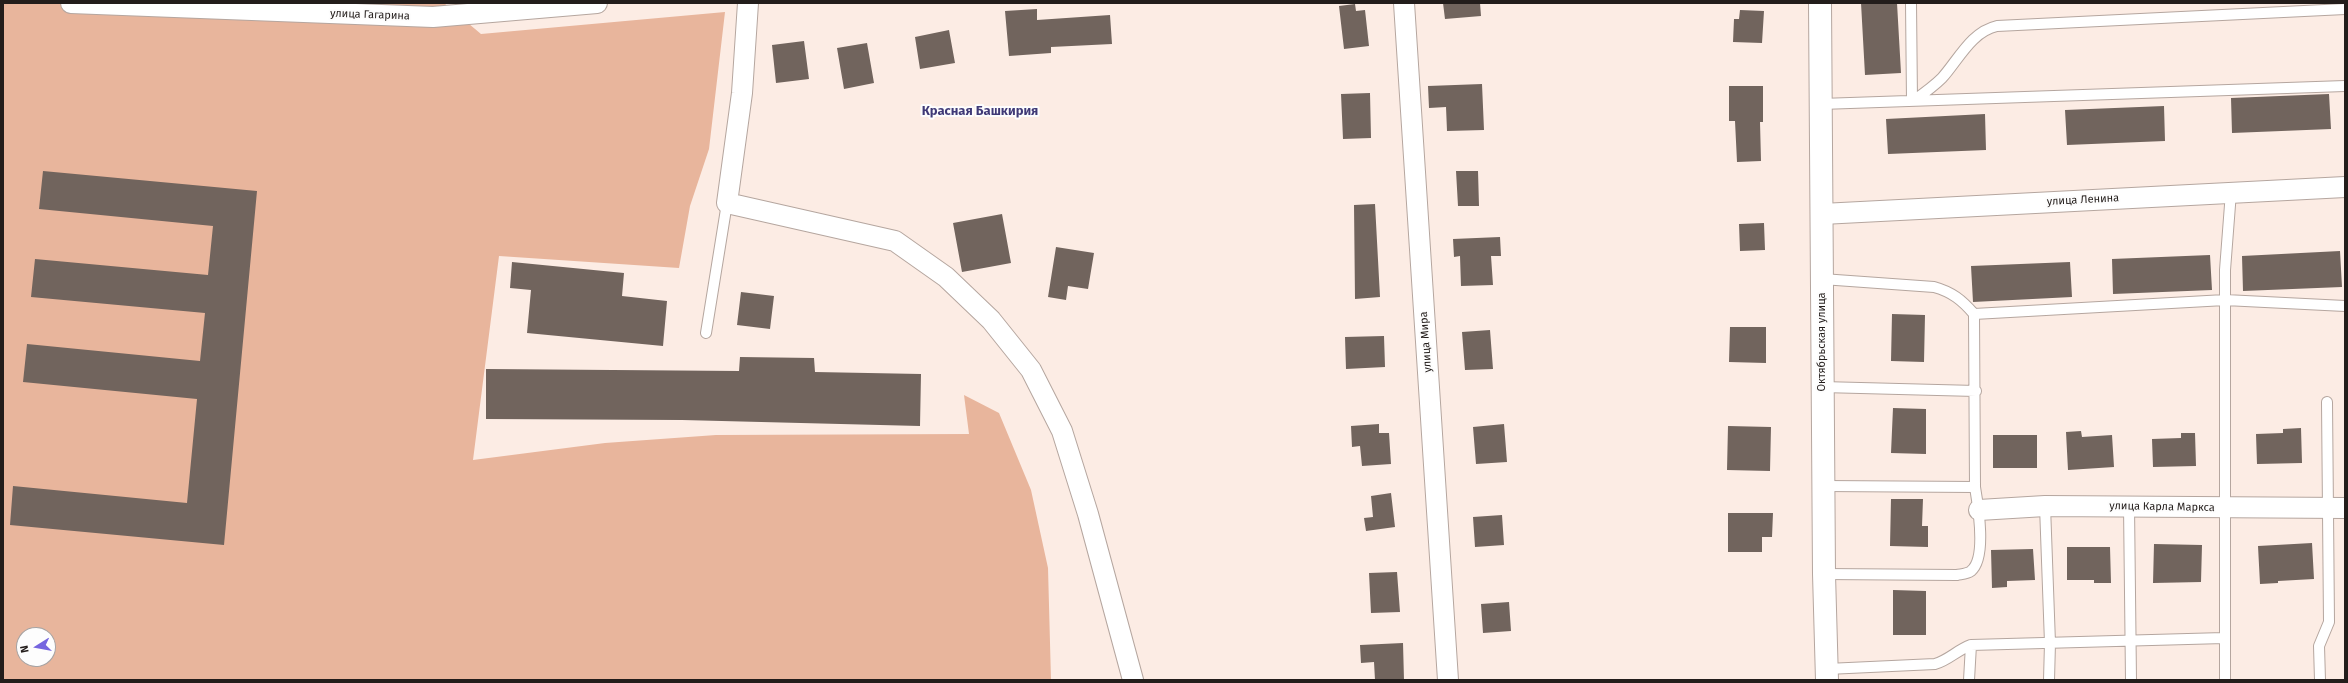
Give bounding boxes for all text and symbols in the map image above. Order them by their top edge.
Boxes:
street label: улица Гагарина [330,7,410,23]
district label: Красная Башкирия [922,103,1038,119]
street label: улица Ленина [2046,192,2120,208]
street label: Октябрьская улица [1815,292,1829,392]
street label: улица Мира [1417,311,1435,373]
street label: улица Карла Маркса [2109,499,2215,515]
north arrow [16,627,56,667]
text: N [18,644,32,654]

